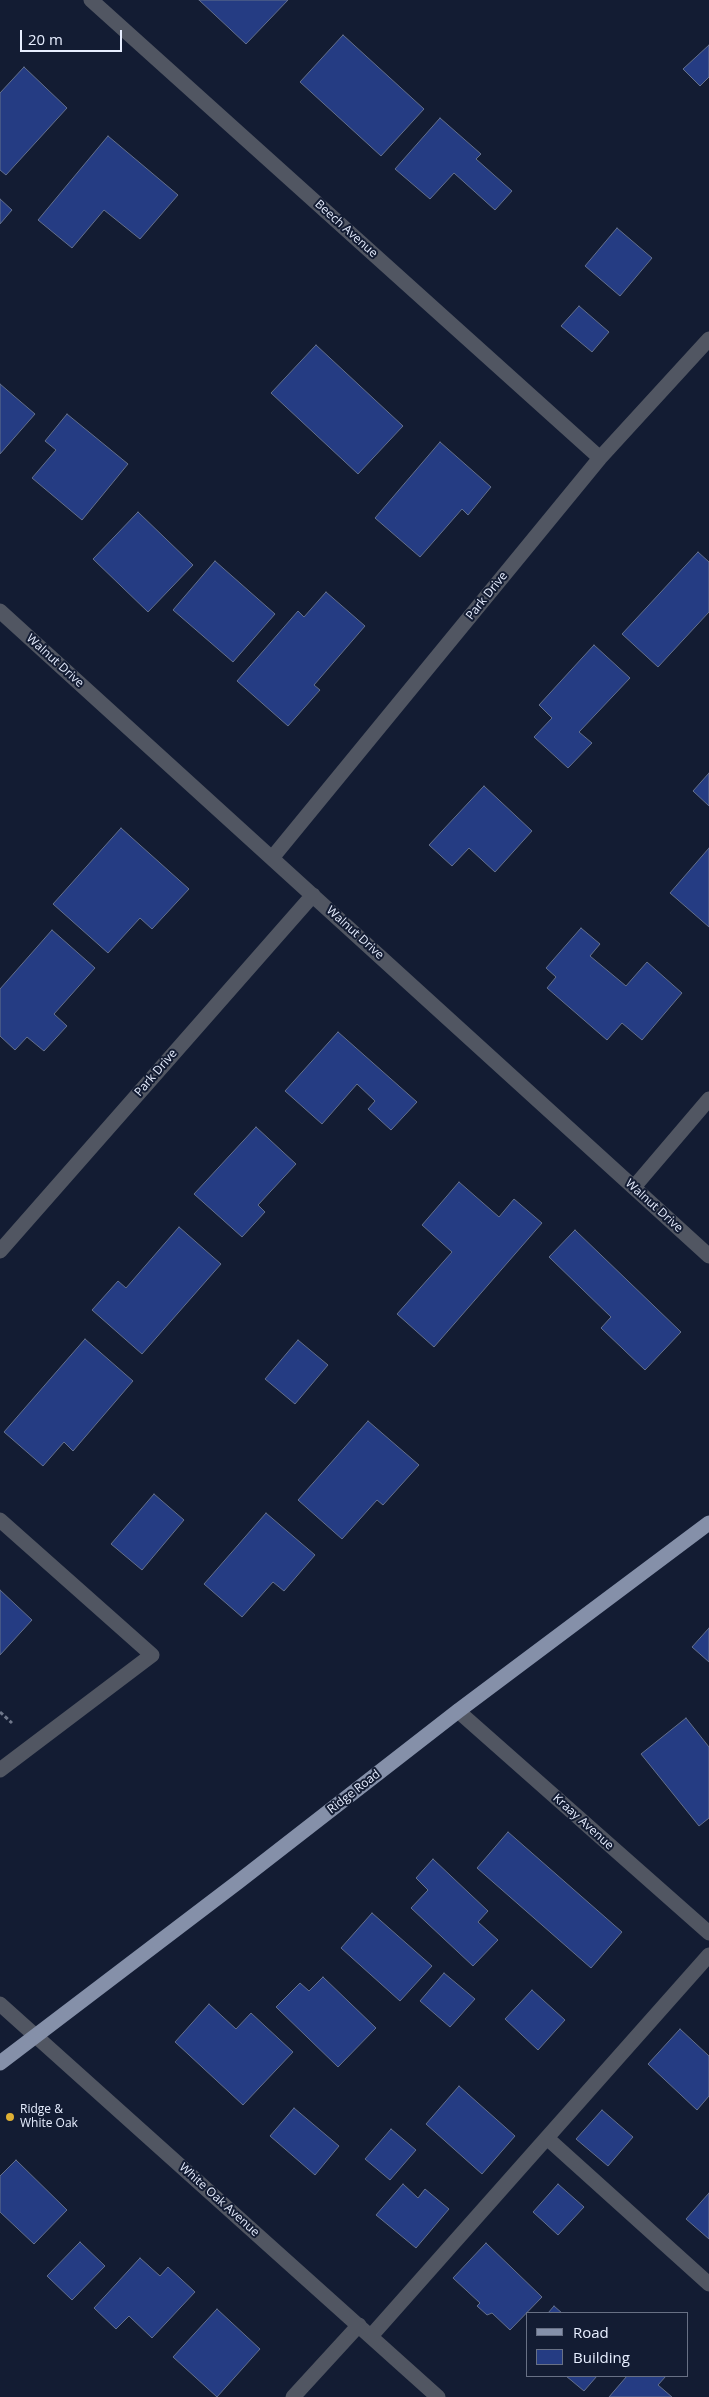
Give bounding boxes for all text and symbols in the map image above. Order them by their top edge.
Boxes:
scale bar [22,20,125,52]
text: 20 m [28,29,63,49]
street label: Beech Avenue [312,197,380,261]
street label: Park Drive [463,569,511,623]
street label: Walnut Drive [23,631,87,691]
street label: Walnut Drive [323,903,387,963]
street label: Park Drive [132,1047,180,1099]
street label: Walnut Drive [622,1176,686,1236]
street label: Ridge Road [325,1767,383,1817]
street label: Kraay Avenue [550,1791,616,1853]
place label: Ridge & White Oak [20,2103,78,2131]
marker: Ridge & White Oak [4,2111,16,2123]
street label: White Oak Avenue [176,2160,262,2240]
legend [526,2312,689,2377]
text: Road [573,2322,609,2342]
text: Building [573,2347,630,2367]

